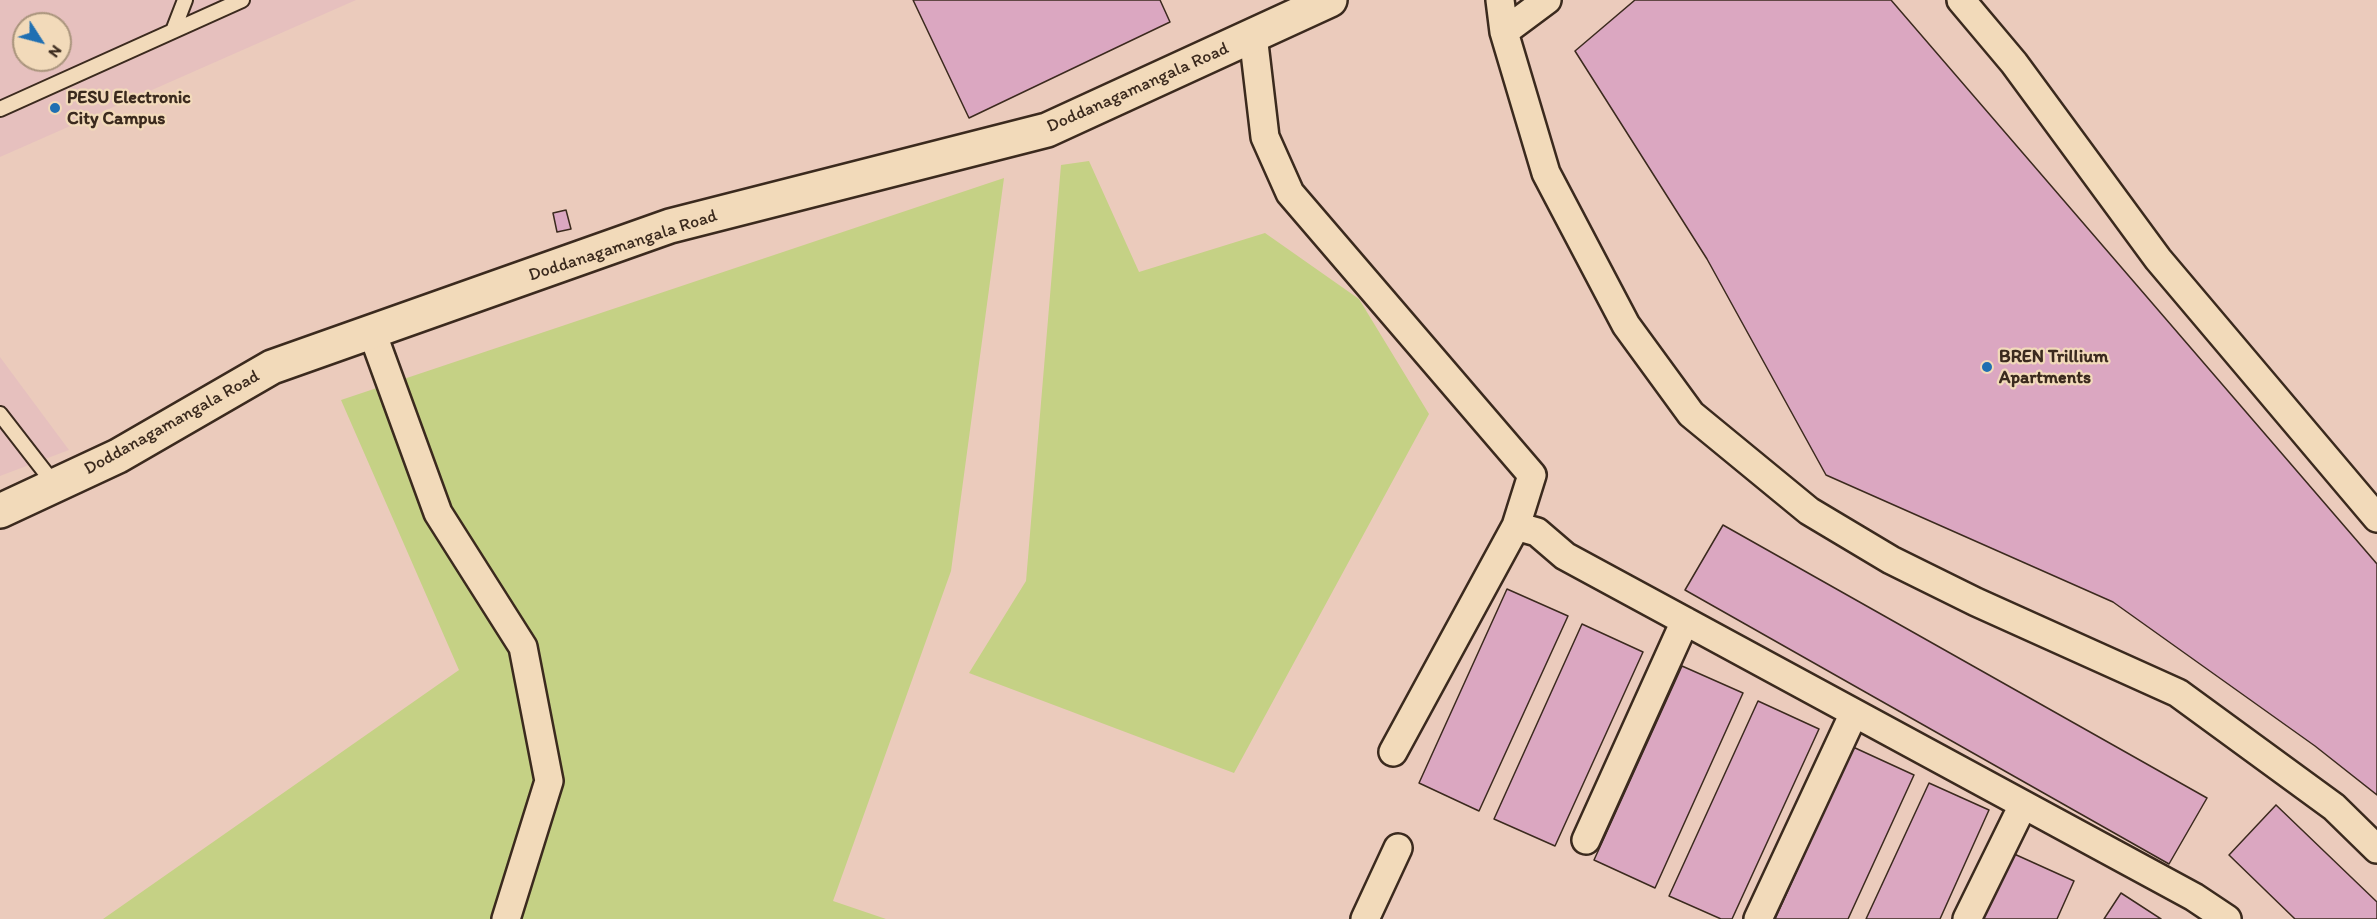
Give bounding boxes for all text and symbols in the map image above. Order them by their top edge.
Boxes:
north arrow [12,12,72,72]
street label: Doddanagamangala Road [1044,38,1232,138]
text: N [44,42,66,62]
place label: PESU Electronic City Campus [67,87,191,130]
marker: PESU Electronic City Campus [48,101,62,115]
street label: Doddanagamangala Road [526,205,720,287]
place label: BREN Trillium Apartments [1999,346,2108,388]
marker: BREN Trillium Apartments [1980,360,1994,374]
street label: Doddanagamangala Road [81,366,263,480]

